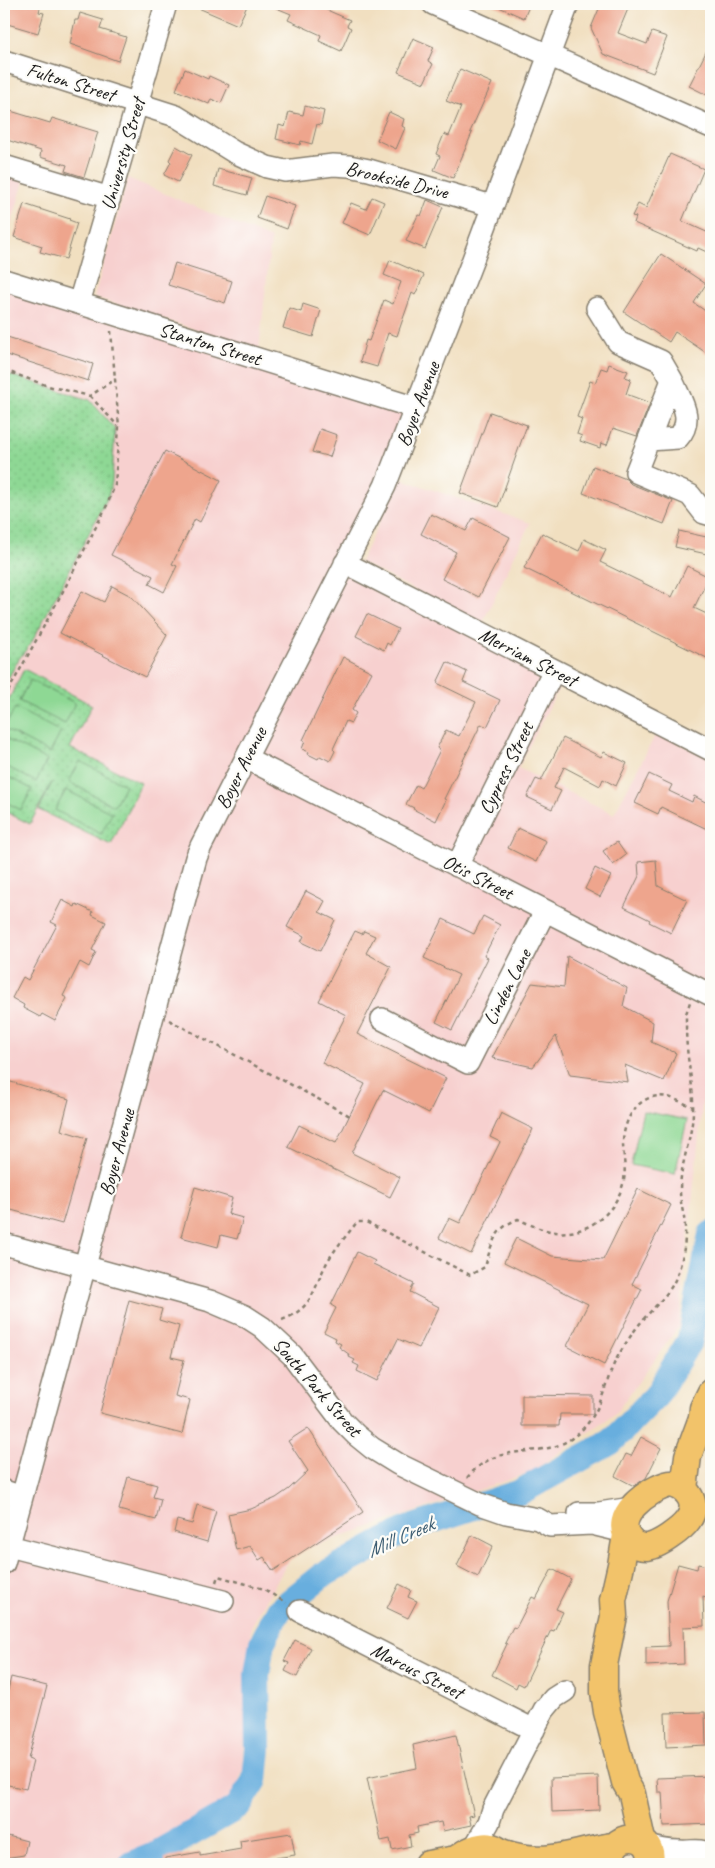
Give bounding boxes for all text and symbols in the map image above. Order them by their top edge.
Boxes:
street label: Fulton Street [24,57,121,108]
street label: University Street [95,92,152,213]
street label: Brookside Drive [343,155,452,205]
street label: Stanton Street [156,317,266,372]
street label: Boyer Avenue [390,357,446,450]
street label: Merriam Street [475,622,584,694]
street label: Cypress Street [473,716,540,818]
street label: Boyer Avenue [210,722,273,813]
street label: Otis Street [439,849,519,906]
street label: Linden Lane [477,944,537,1029]
street label: Boyer Avenue [93,1105,141,1198]
street label: South Park Street [267,1332,368,1444]
water label: Mill Creek [363,1509,441,1563]
street label: Marcus Street [367,1637,470,1706]

